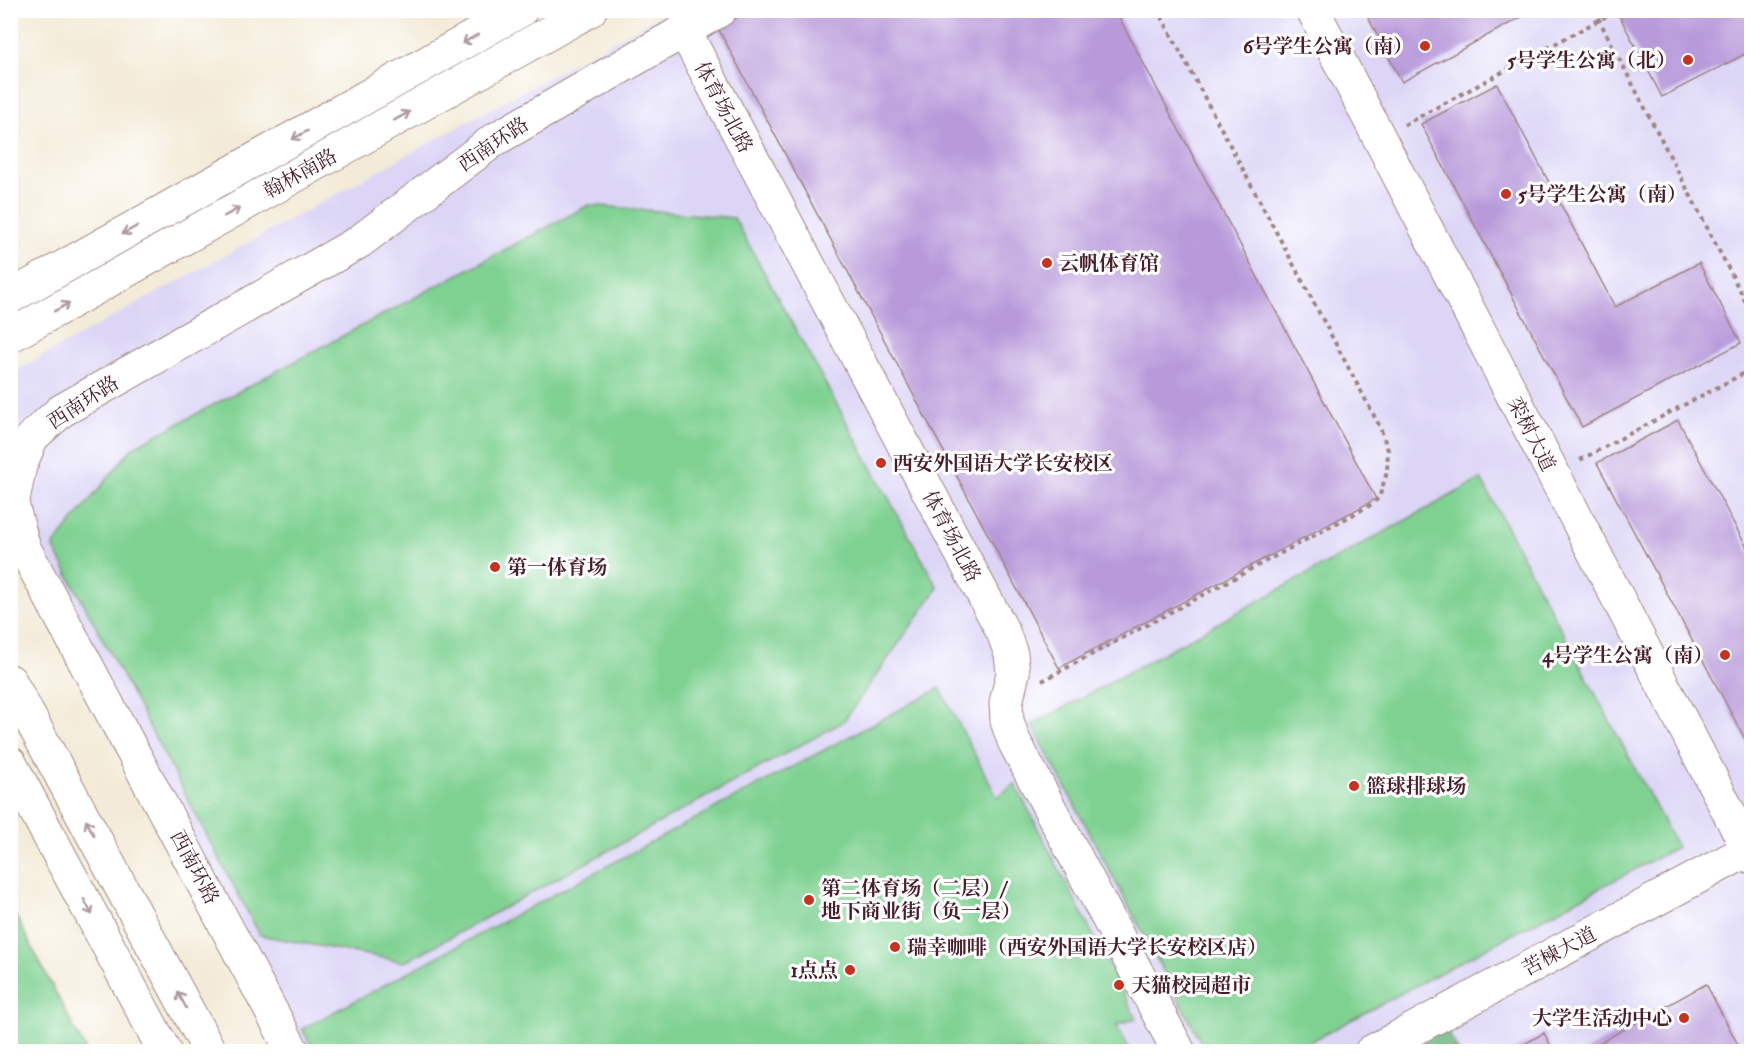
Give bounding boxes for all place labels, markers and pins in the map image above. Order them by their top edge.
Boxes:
place label: 6号学生公寓（南） [1243,34,1413,59]
marker: 6号学生公寓（南） [1418,39,1432,53]
place label: 5号学生公寓（北） [1507,48,1676,73]
marker: 5号学生公寓（北） [1681,53,1695,67]
place label: 5号学生公寓（南） [1518,182,1687,207]
marker: 5号学生公寓（南） [1499,187,1513,201]
place label: 云帆体育馆 [1059,251,1159,276]
marker: 云帆体育馆 [1040,256,1054,270]
place label: 西安外国语大学长安校区 [893,451,1113,476]
marker: 西安外国语大学长安校区 [874,456,888,470]
place label: 第一体育场 [507,555,607,580]
marker: 第一体育场 [488,560,502,574]
place label: 4号学生公寓（南） [1541,643,1713,668]
marker: 4号学生公寓（南） [1718,648,1732,662]
place label: 篮球排球场 [1366,774,1466,799]
marker: 篮球排球场 [1347,779,1361,793]
place label: 第二体育场（二层）/ 地下商业街（负一层） [821,876,1021,924]
marker: 第二体育场（二层）/ 地下商业街（负一层） [802,893,816,907]
place label: 瑞幸咖啡（西安外国语大学长安校区店） [907,935,1267,960]
marker: 瑞幸咖啡（西安外国语大学长安校区店） [888,940,902,954]
place label: 1点点 [791,958,838,983]
marker: 1点点 [843,963,857,977]
place label: 天猫校园超市 [1131,973,1251,998]
marker: 天猫校园超市 [1112,978,1126,992]
place label: 大学生活动中心 [1532,1006,1672,1031]
marker: 大学生活动中心 [1677,1011,1691,1025]

